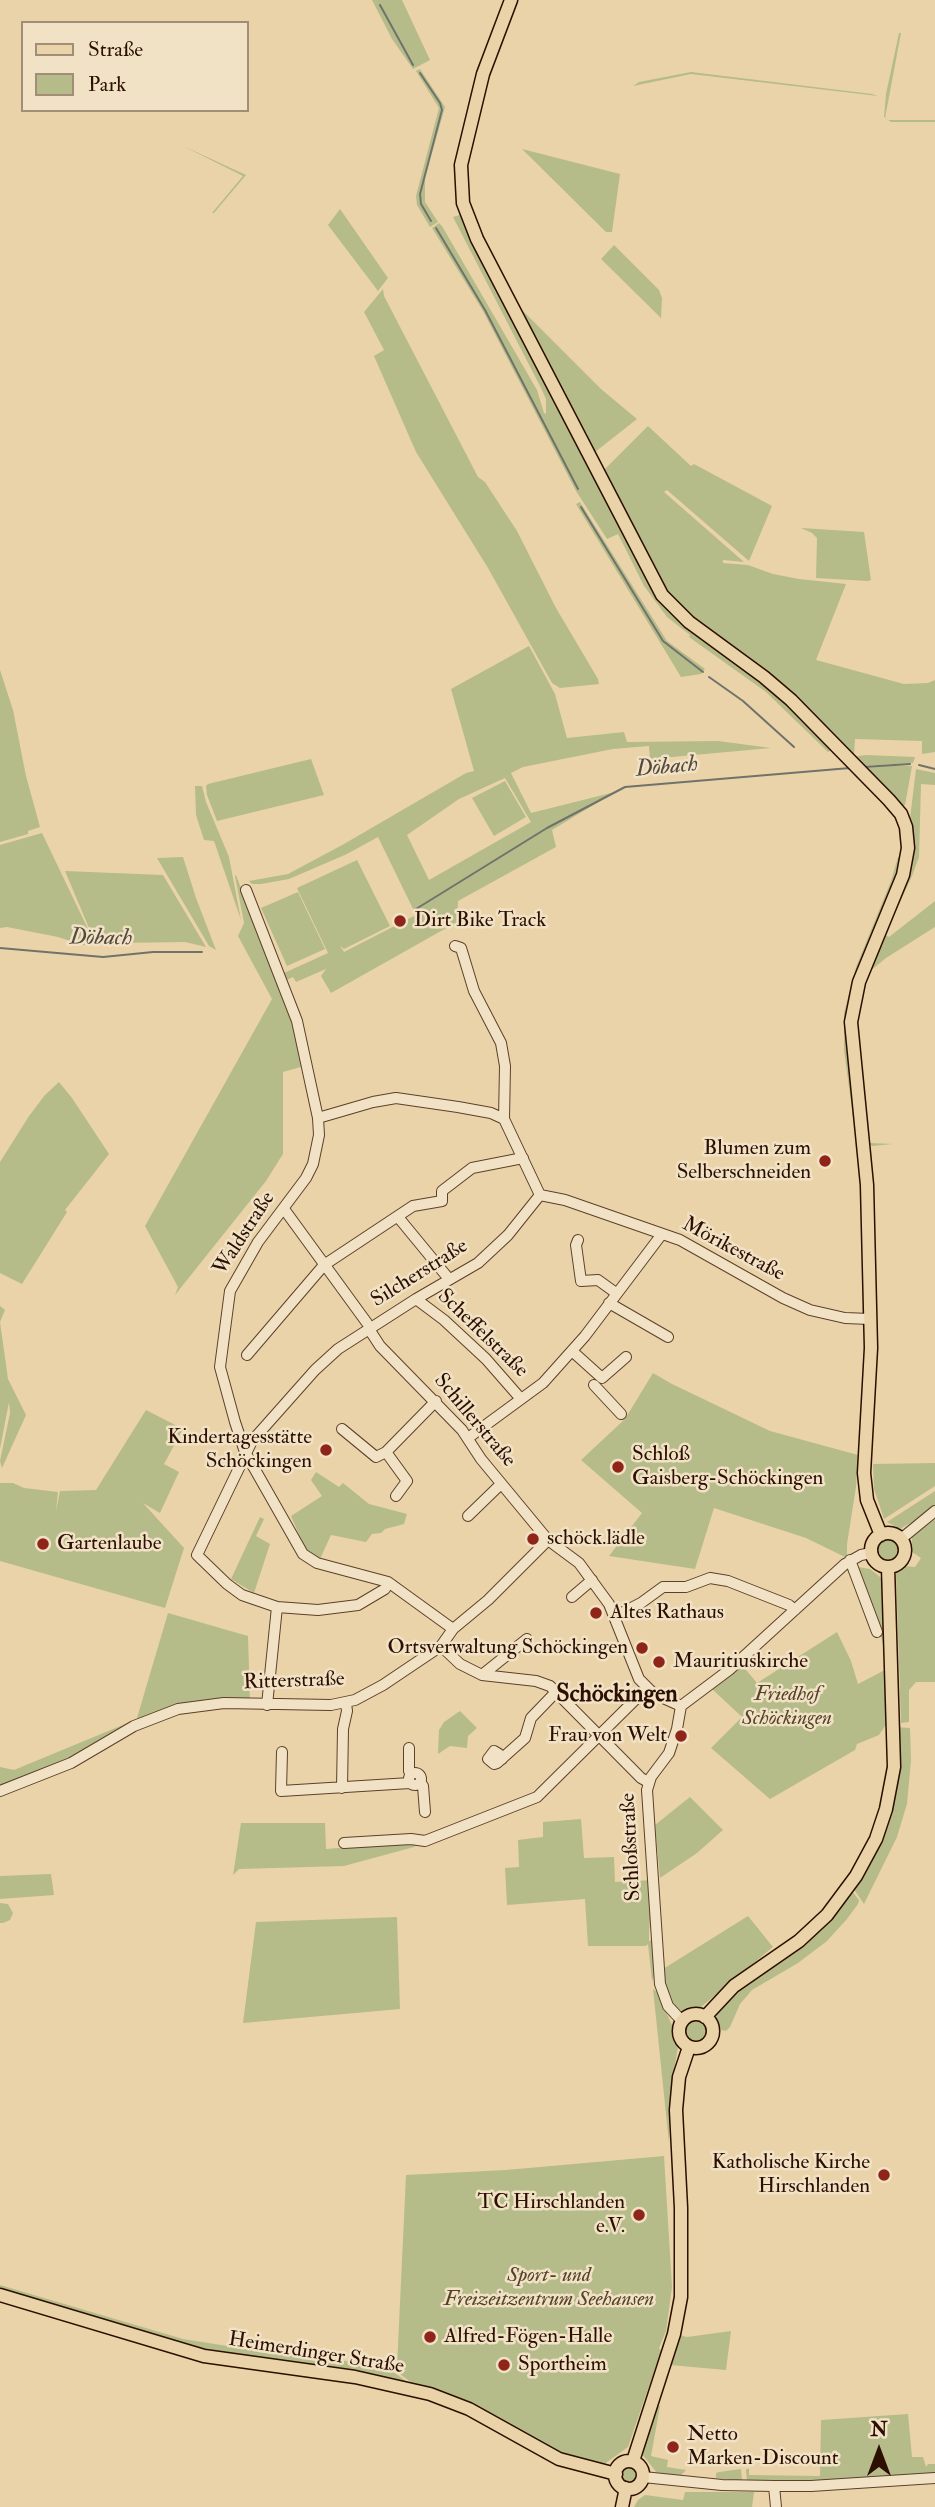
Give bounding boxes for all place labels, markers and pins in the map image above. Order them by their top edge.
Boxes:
place label: Dirt Bike Track [414,908,546,934]
marker: Dirt Bike Track [392,913,408,929]
place label: Blumen zum Selberschneiden [677,1136,811,1186]
marker: Blumen zum Selberschneiden [817,1153,833,1169]
place label: Kindertagesstätte Schöckingen [167,1425,312,1475]
marker: Kindertagesstätte Schöckingen [318,1442,334,1458]
place label: Schloß Gaisberg-Schöckingen [632,1442,823,1492]
marker: Schloß Gaisberg-Schöckingen [610,1459,626,1475]
place label: schöck.lädle [547,1526,645,1552]
place label: Gartenlaube [57,1531,161,1557]
marker: schöck.lädle [525,1531,541,1547]
marker: Gartenlaube [35,1536,51,1552]
place label: Altes Rathaus [610,1600,724,1626]
marker: Altes Rathaus [588,1605,604,1621]
place label: Ortsverwaltung Schöckingen [387,1635,628,1661]
marker: Ortsverwaltung Schöckingen [634,1640,650,1656]
place label: Mauritiuskirche [673,1649,808,1675]
marker: Mauritiuskirche [651,1654,667,1670]
place label: Frau von Welt [548,1723,667,1749]
marker: Frau von Welt [673,1728,689,1744]
place label: Katholische Kirche Hirschlanden [712,2150,870,2200]
marker: Katholische Kirche Hirschlanden [876,2167,892,2183]
place label: TC Hirschlanden e.V. [478,2190,625,2240]
marker: TC Hirschlanden e.V. [631,2207,647,2223]
place label: Alfred-Fögen-Halle [444,2324,612,2350]
marker: Alfred-Fögen-Halle [422,2329,438,2345]
place label: Sportheim [518,2352,607,2378]
marker: Sportheim [496,2357,512,2373]
place label: Netto Marken-Discount [687,2422,839,2472]
marker: Netto Marken-Discount [665,2439,681,2455]

